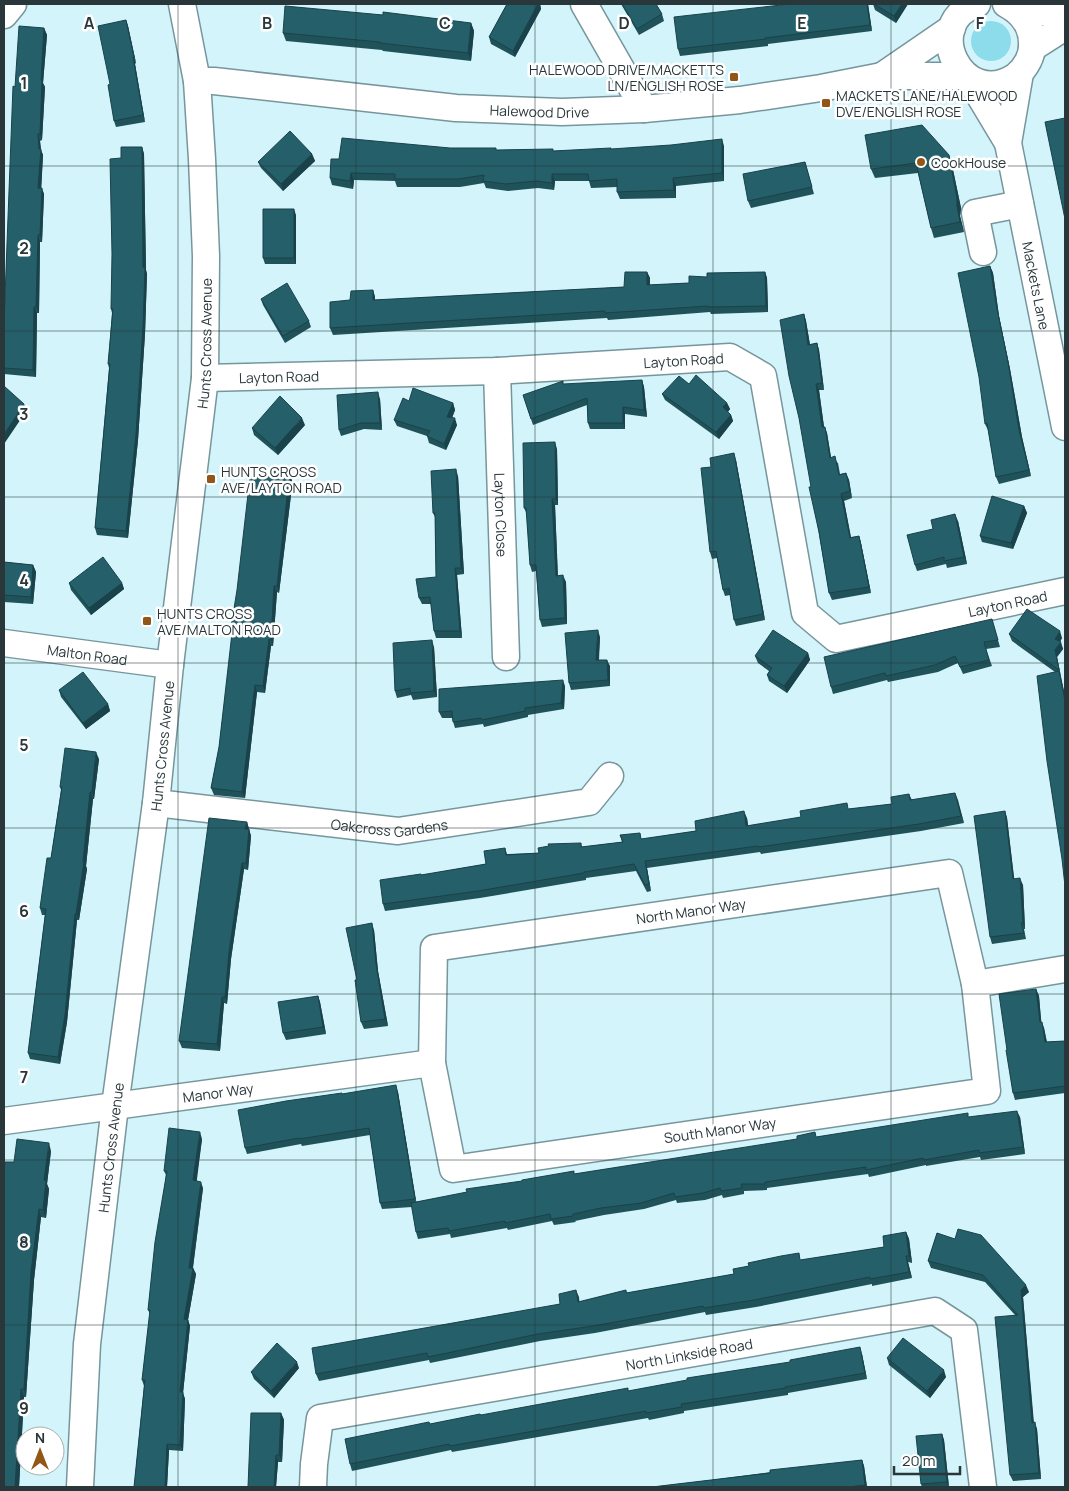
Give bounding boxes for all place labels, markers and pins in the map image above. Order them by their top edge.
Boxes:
place label: HALEWOOD DRIVE/MACKETTS LN/ENGLISH ROSE [529,60,724,95]
marker: HALEWOOD DRIVE/MACKETTS LN/ENGLISH ROSE [728,71,740,83]
place label: MACKETS LANE/HALEWOOD DVE/ENGLISH ROSE [836,86,1018,121]
marker: MACKETS LANE/HALEWOOD DVE/ENGLISH ROSE [820,97,832,109]
place label: CookHouse [931,153,1006,172]
marker: CookHouse [915,156,927,168]
place label: HUNTS CROSS AVE/LAYTON ROAD [221,462,342,497]
marker: HUNTS CROSS AVE/LAYTON ROAD [205,473,217,485]
place label: HUNTS CROSS AVE/MALTON ROAD [157,604,281,639]
marker: HUNTS CROSS AVE/MALTON ROAD [141,615,153,627]

